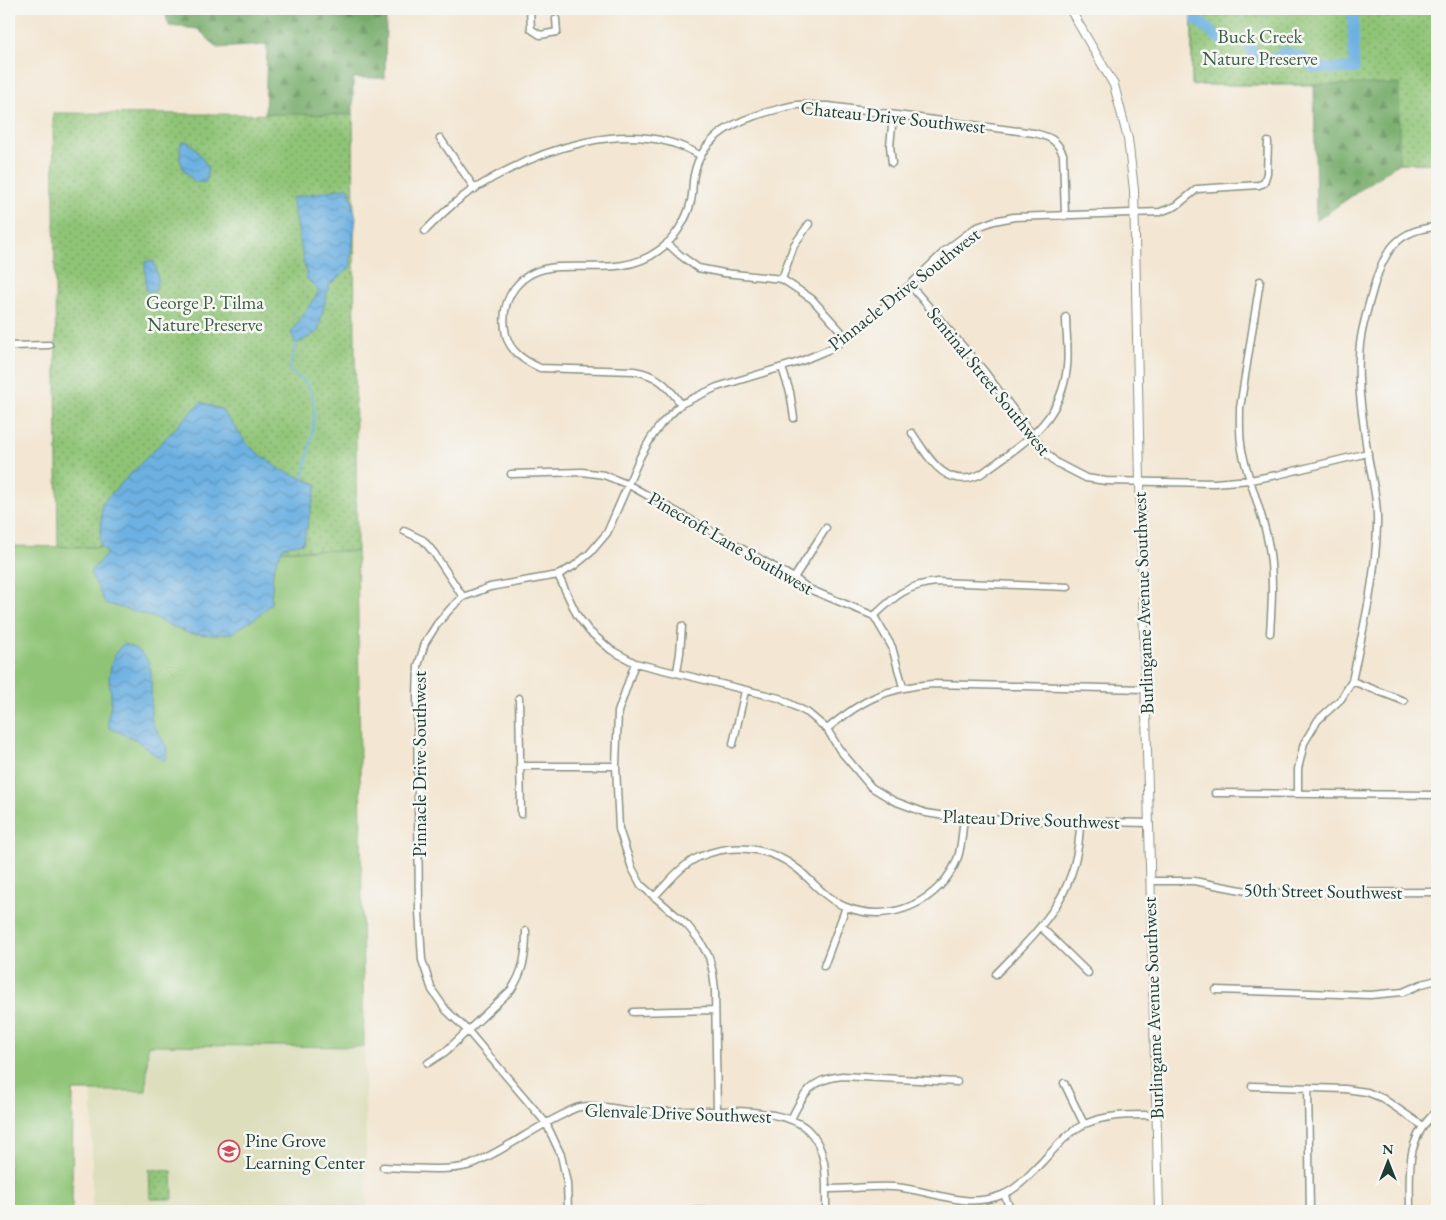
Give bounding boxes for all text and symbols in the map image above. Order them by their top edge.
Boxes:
park label: Buck Creek Nature Preserve [1202,24,1318,71]
street label: Chateau Drive Southwest [799,95,987,139]
street label: Pinnacle Drive Southwest [823,222,985,356]
park label: George P. Tilma Nature Preserve [146,290,264,337]
street label: Sentinal Street Southwest [921,302,1057,460]
street label: Pinecroft Lane Southwest [644,485,818,601]
street label: Burlingame Avenue Southwest [1127,491,1159,715]
street label: Pinnacle Drive Southwest [407,671,432,857]
street label: Plateau Drive Southwest [942,803,1120,835]
street label: 50th Street Southwest [1243,877,1403,905]
street label: Burlingame Avenue Southwest [1137,896,1169,1120]
street label: Glenvale Drive Southwest [584,1097,772,1129]
place label: Pine Grove Learning Center [245,1128,366,1175]
north arrow [1364,1138,1414,1188]
school or university icon: Pine Grove Learning Center [217,1139,241,1163]
text: N [1382,1140,1394,1158]

